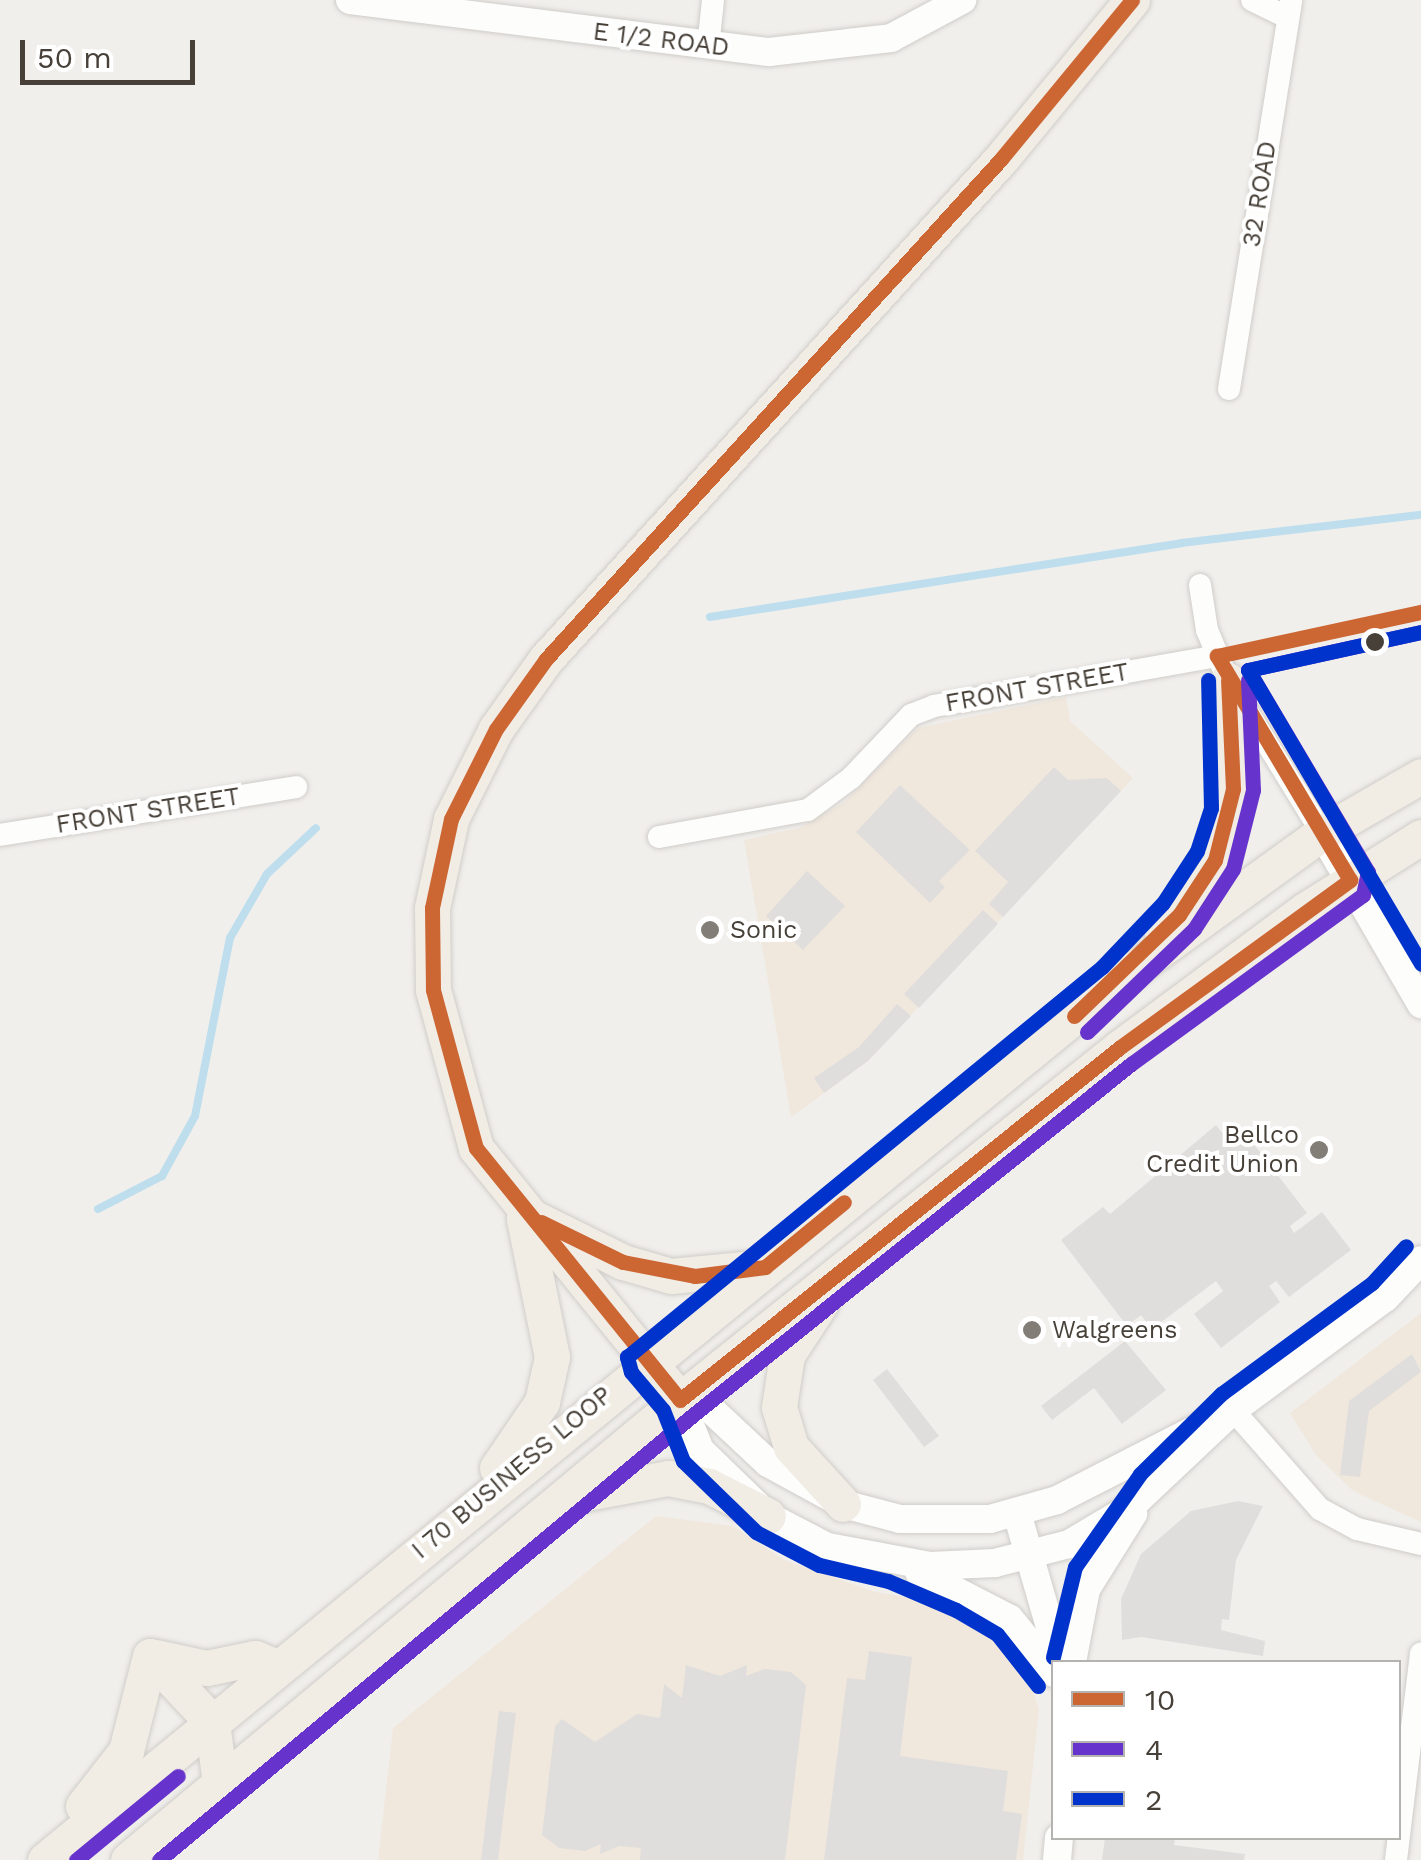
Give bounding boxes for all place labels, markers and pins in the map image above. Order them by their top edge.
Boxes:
unlabelled marker [1365,632,1385,652]
place label: Sonic [730,915,797,945]
marker: Sonic [699,919,721,941]
place label: Bellco Credit Union [1146,1121,1299,1180]
marker: Bellco Credit Union [1308,1139,1330,1161]
place label: Walgreens [1052,1315,1177,1345]
marker: Walgreens [1021,1319,1043,1341]

